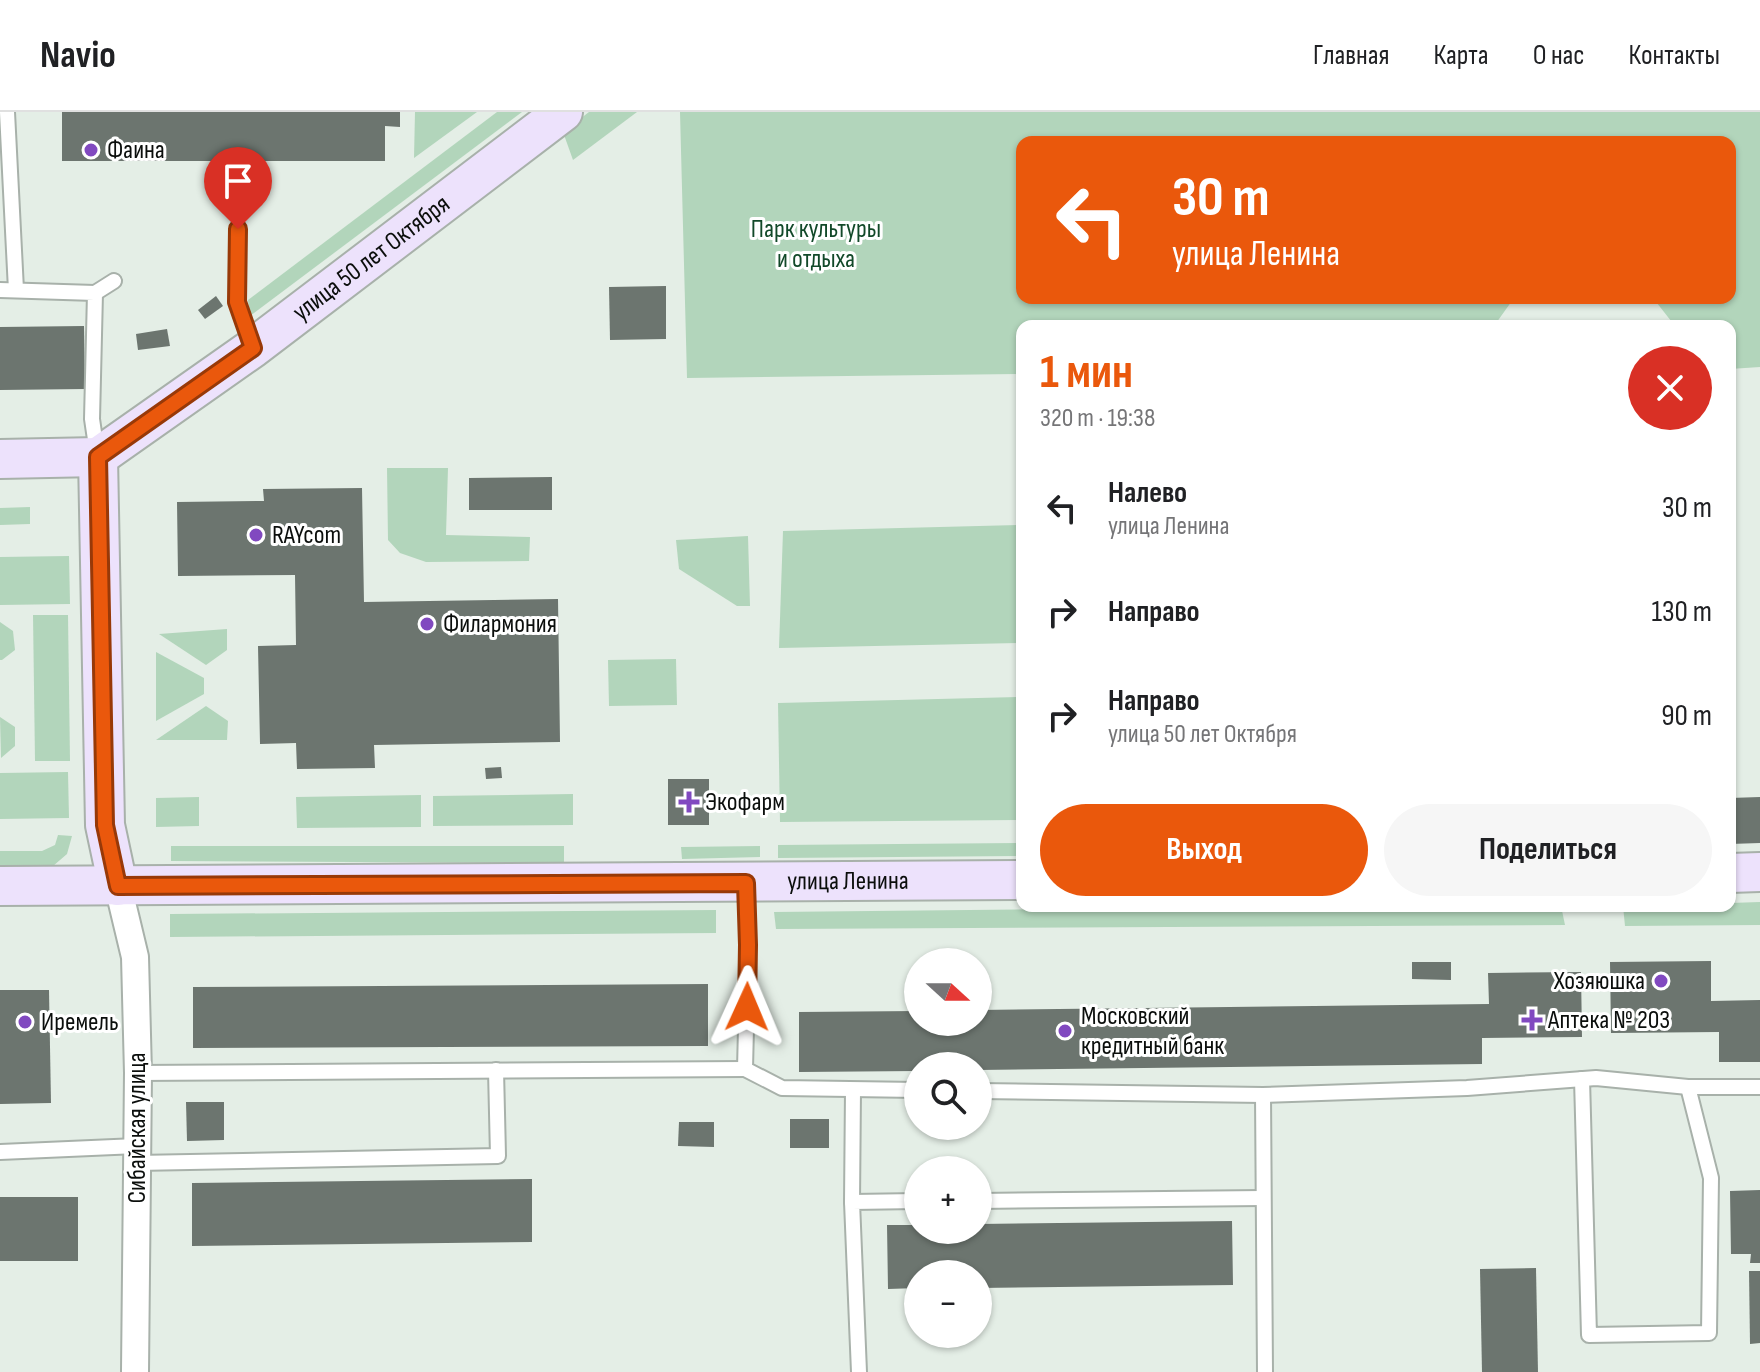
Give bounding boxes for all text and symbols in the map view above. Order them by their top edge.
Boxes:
text: Navio [40,33,116,78]
text: Главная [1313,39,1389,72]
text: Карта [1433,39,1489,72]
text: О нас [1533,39,1585,72]
text: Контакты [1629,39,1720,72]
place label: Фаина [107,135,165,166]
marker: Фаина [82,141,100,159]
pin [204,147,272,229]
icon: arrive [216,159,260,203]
text: 30 m [1172,165,1270,232]
icon: left [1040,168,1144,272]
street label: улица 50 лет Октября [287,188,456,328]
park label: Парк культуры и отдыха [751,214,881,275]
text: улица Ленина [1172,233,1340,276]
text: 1 мин [1040,344,1133,401]
button: close [1628,346,1712,430]
text: 320 m · 19:38 [1040,403,1155,434]
text: Налево [1108,475,1187,511]
icon: left [1040,486,1084,530]
text: 30 m [1662,490,1712,526]
text: улица Ленина [1108,511,1230,542]
place label: RAYcom [272,520,341,551]
marker: RAYcom [247,526,265,544]
icon: right [1040,590,1084,634]
text: Направо [1108,594,1200,630]
text: 130 m [1652,594,1712,630]
place label: Филармония [443,609,557,640]
marker: Филармония [418,615,436,633]
text: Направо [1108,683,1200,719]
icon: right [1040,694,1084,738]
text: 90 m [1661,698,1712,734]
text: улица 50 лет Октября [1108,719,1297,750]
place label: Экофарм [705,787,785,818]
marker: Экофарм [680,793,698,811]
button: Выход [1040,804,1368,896]
button: Поделиться [1384,804,1712,896]
street label: улица Ленина [787,865,909,897]
north arrow [904,948,992,1036]
map controls [904,948,992,1348]
position arrow [705,965,789,1049]
place label: Хозяюшка [1553,966,1645,997]
marker: Хозяюшка [1652,972,1670,990]
place label: Московский кредитный банк [1081,1001,1224,1062]
place label: Аптека № 203 [1547,1005,1670,1036]
place label: Иремель [41,1007,119,1038]
marker: Аптека № 203 [1523,1011,1541,1029]
marker: Иремель [16,1013,34,1031]
marker: Московский кредитный банк [1056,1022,1074,1040]
button: search [904,1052,992,1140]
street label: Сибайская улица [122,1053,153,1203]
button: + [904,1156,992,1244]
button: − [904,1260,992,1348]

